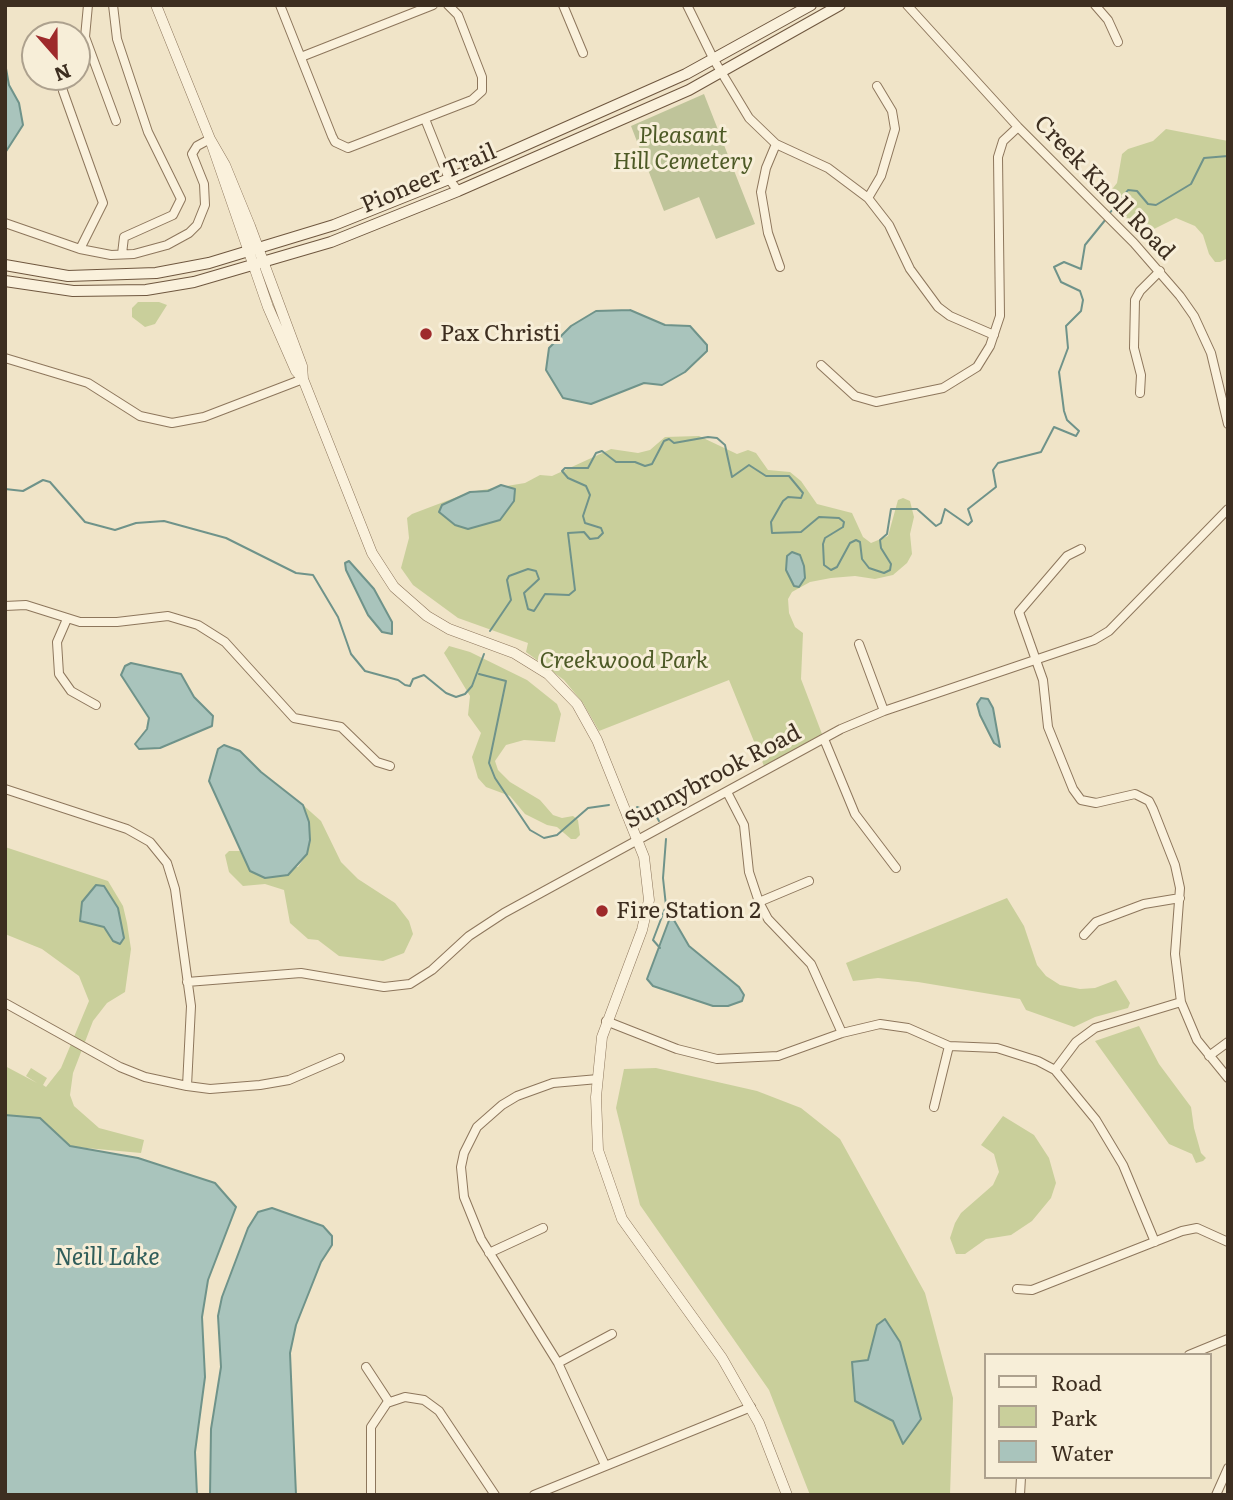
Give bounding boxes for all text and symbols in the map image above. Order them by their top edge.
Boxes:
north arrow [21,21,91,91]
text: N [50,58,75,90]
street label: Creek Knoll Road [1028,110,1180,266]
park label: Pleasant Hill Cemetery [613,122,753,176]
street label: Pioneer Trail [357,138,501,220]
place label: Pax Christi [440,320,560,348]
marker: Pax Christi [418,326,434,342]
park label: Creekwood Park [540,647,708,675]
street label: Sunnybrook Road [620,719,806,835]
place label: Fire Station 2 [616,897,761,925]
marker: Fire Station 2 [594,903,610,919]
water label: Neill Lake [54,1244,160,1272]
legend [984,1353,1212,1479]
text: Road [1051,1366,1102,1397]
text: Park [1051,1401,1097,1432]
text: Water [1051,1436,1113,1467]

